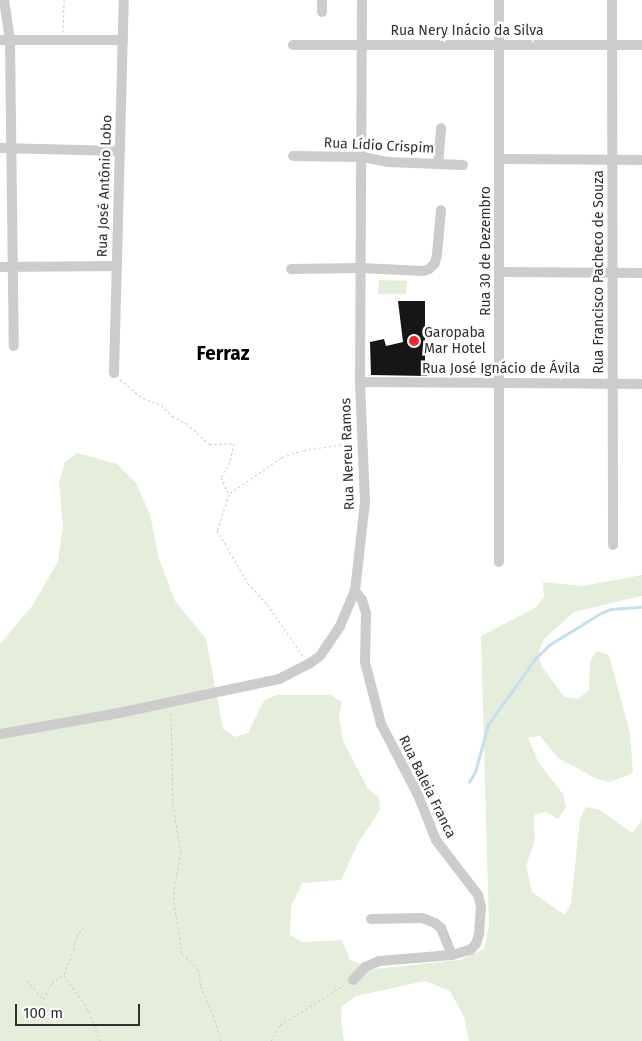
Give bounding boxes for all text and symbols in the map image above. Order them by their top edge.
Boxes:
street label: Rua Nery Inácio da Silva [390,23,544,39]
street label: Rua José Antônio Lobo [94,114,116,258]
street label: Rua Lídio Crispim [323,135,435,157]
street label: Rua Francisco Pacheco de Souza [591,170,607,374]
street label: Rua 30 de Dezembro [478,186,494,316]
place label: Garopaba Mar Hotel [424,325,486,358]
marker: Garopaba Mar Hotel [408,335,420,347]
district label: Ferraz [197,343,249,365]
street label: Rua José Ignácio de Ávila [422,361,580,377]
street label: Rua Nereu Ramos [338,398,358,510]
street label: Rua Baleia Franca [395,733,459,841]
scale bar [18,994,142,1026]
text: 100 m [23,1004,63,1022]

